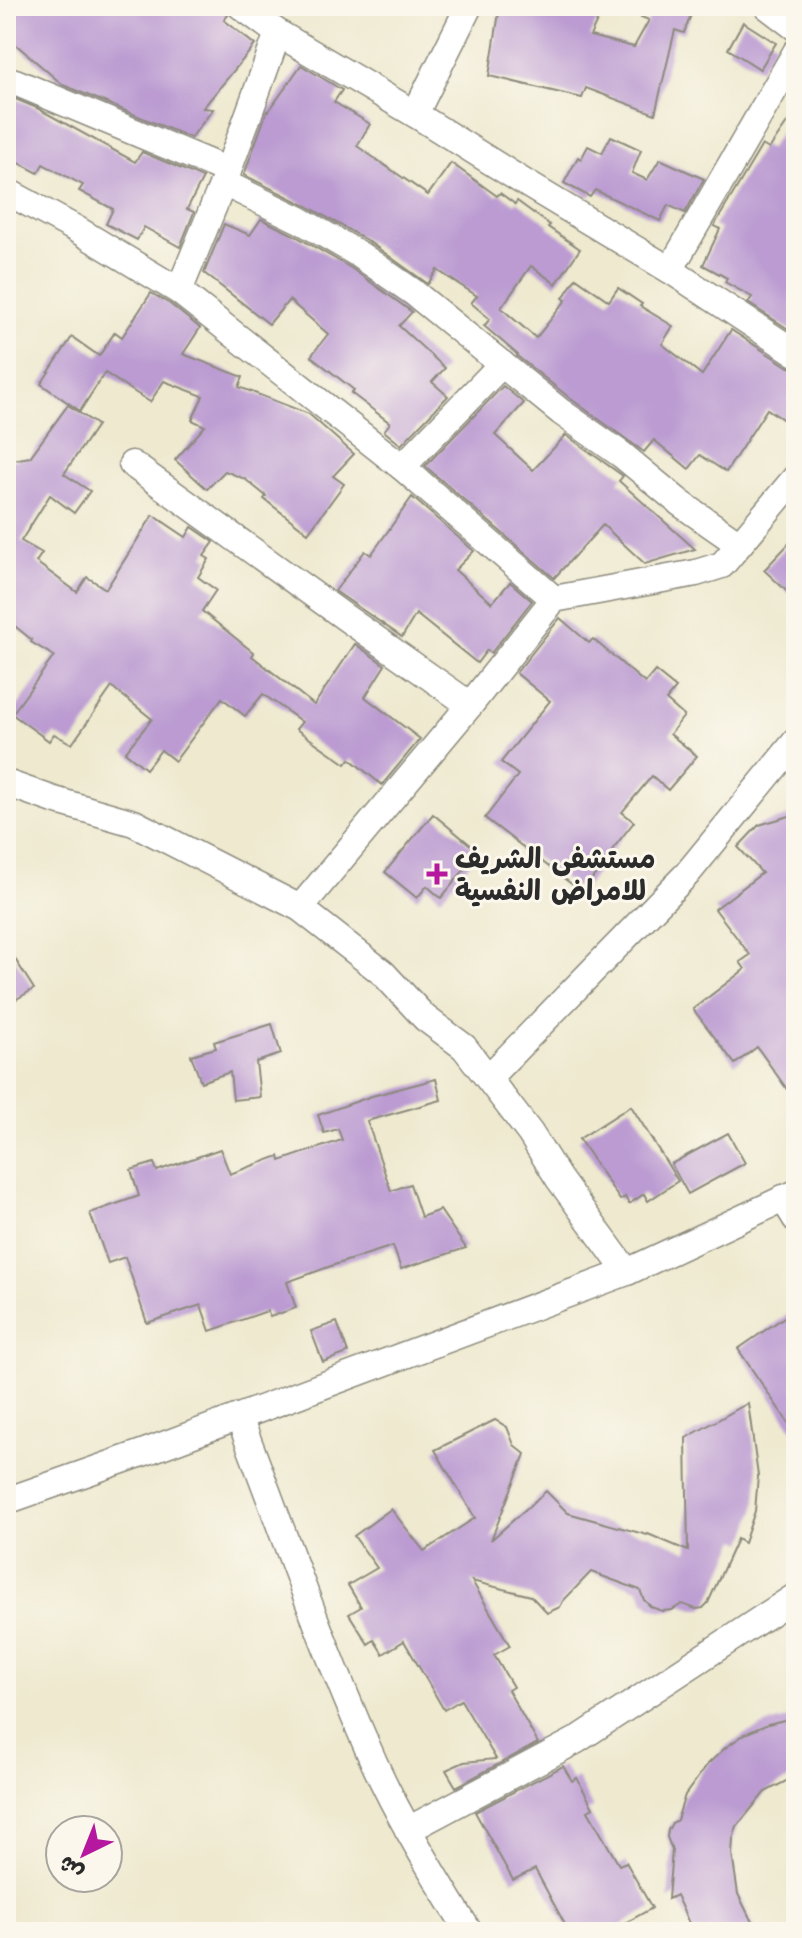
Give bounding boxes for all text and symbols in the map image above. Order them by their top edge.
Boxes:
place label: مستشفى الشريف للامراض النفسية [455,843,656,907]
marker: مستشفى الشريف للامراض النفسية [426,863,448,885]
north arrow [44,1814,124,1894]
text: ش [53,1850,89,1886]

